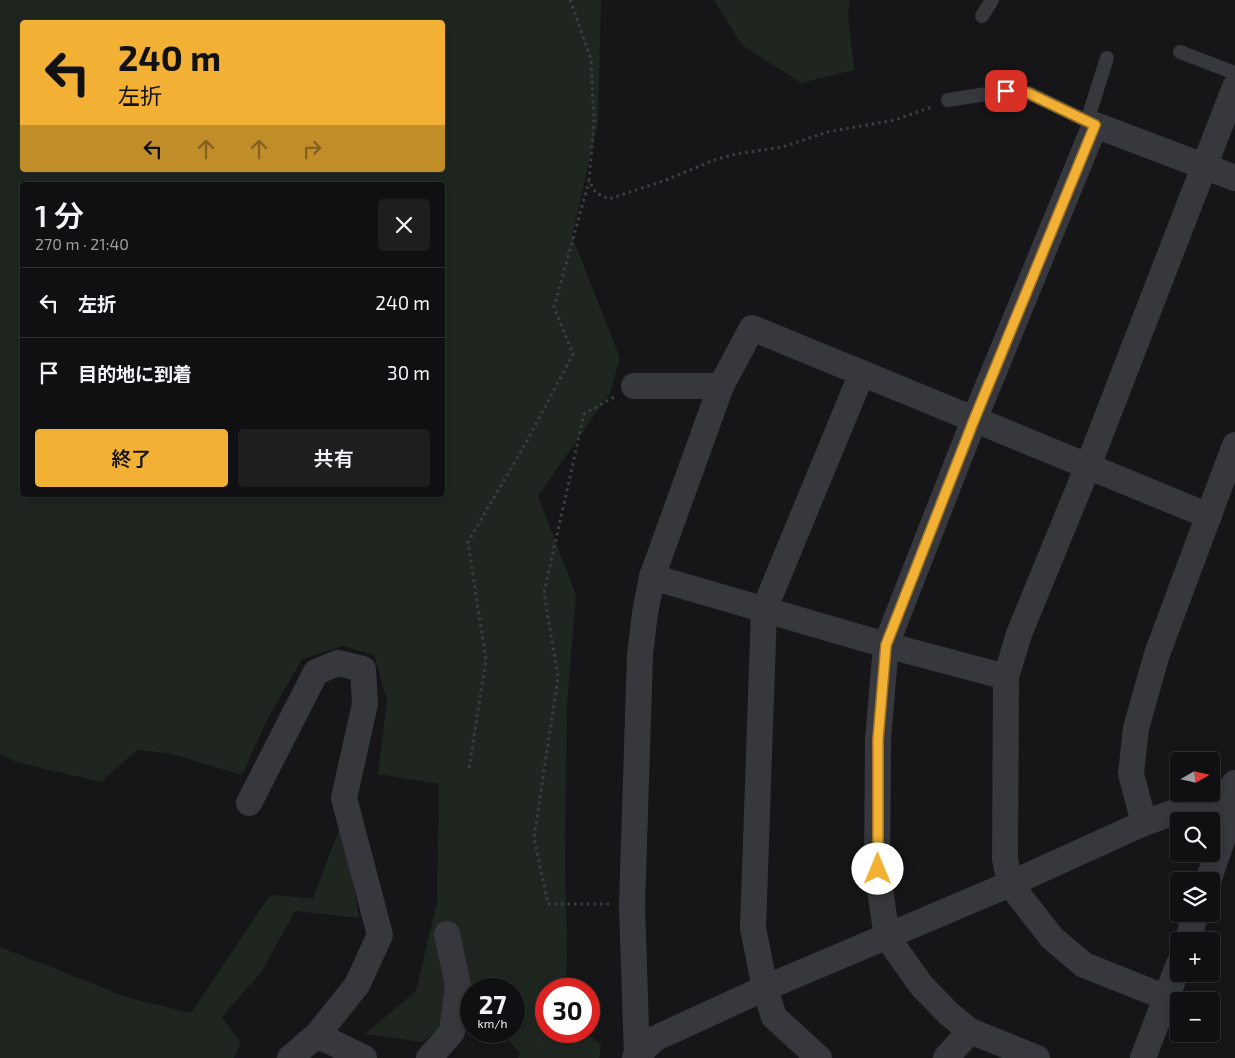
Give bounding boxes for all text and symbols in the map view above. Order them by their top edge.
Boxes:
text: 240 m [118,36,221,78]
icon: left [35,40,100,105]
pin [985,70,1027,112]
icon: arrive [992,77,1020,105]
text: 左折 [118,82,162,108]
icon: left [139,135,167,163]
icon: ahead [192,135,220,163]
icon: ahead [245,135,273,163]
icon: right [298,135,326,163]
text: 1 分 [35,197,84,233]
button: close [378,199,430,251]
text: 270 m · 21:40 [35,234,129,253]
icon: left [35,289,63,317]
text: 240 m [375,291,430,314]
text: 左折 [78,292,116,315]
icon: arrive [35,359,63,387]
text: 30 m [387,361,430,384]
text: 目的地に到着 [78,362,192,385]
button: 終了 [35,429,228,487]
button: 共有 [238,429,430,487]
north arrow [1170,752,1220,802]
map controls [1170,752,1220,1042]
button: search [1170,812,1220,862]
position arrow [851,842,903,894]
button: layers [1170,872,1220,922]
button: + [1170,932,1220,982]
speed limit sign: 30 [535,978,600,1043]
text: 27 [479,989,506,1019]
button: − [1170,992,1220,1042]
text: km/h [478,1016,507,1030]

